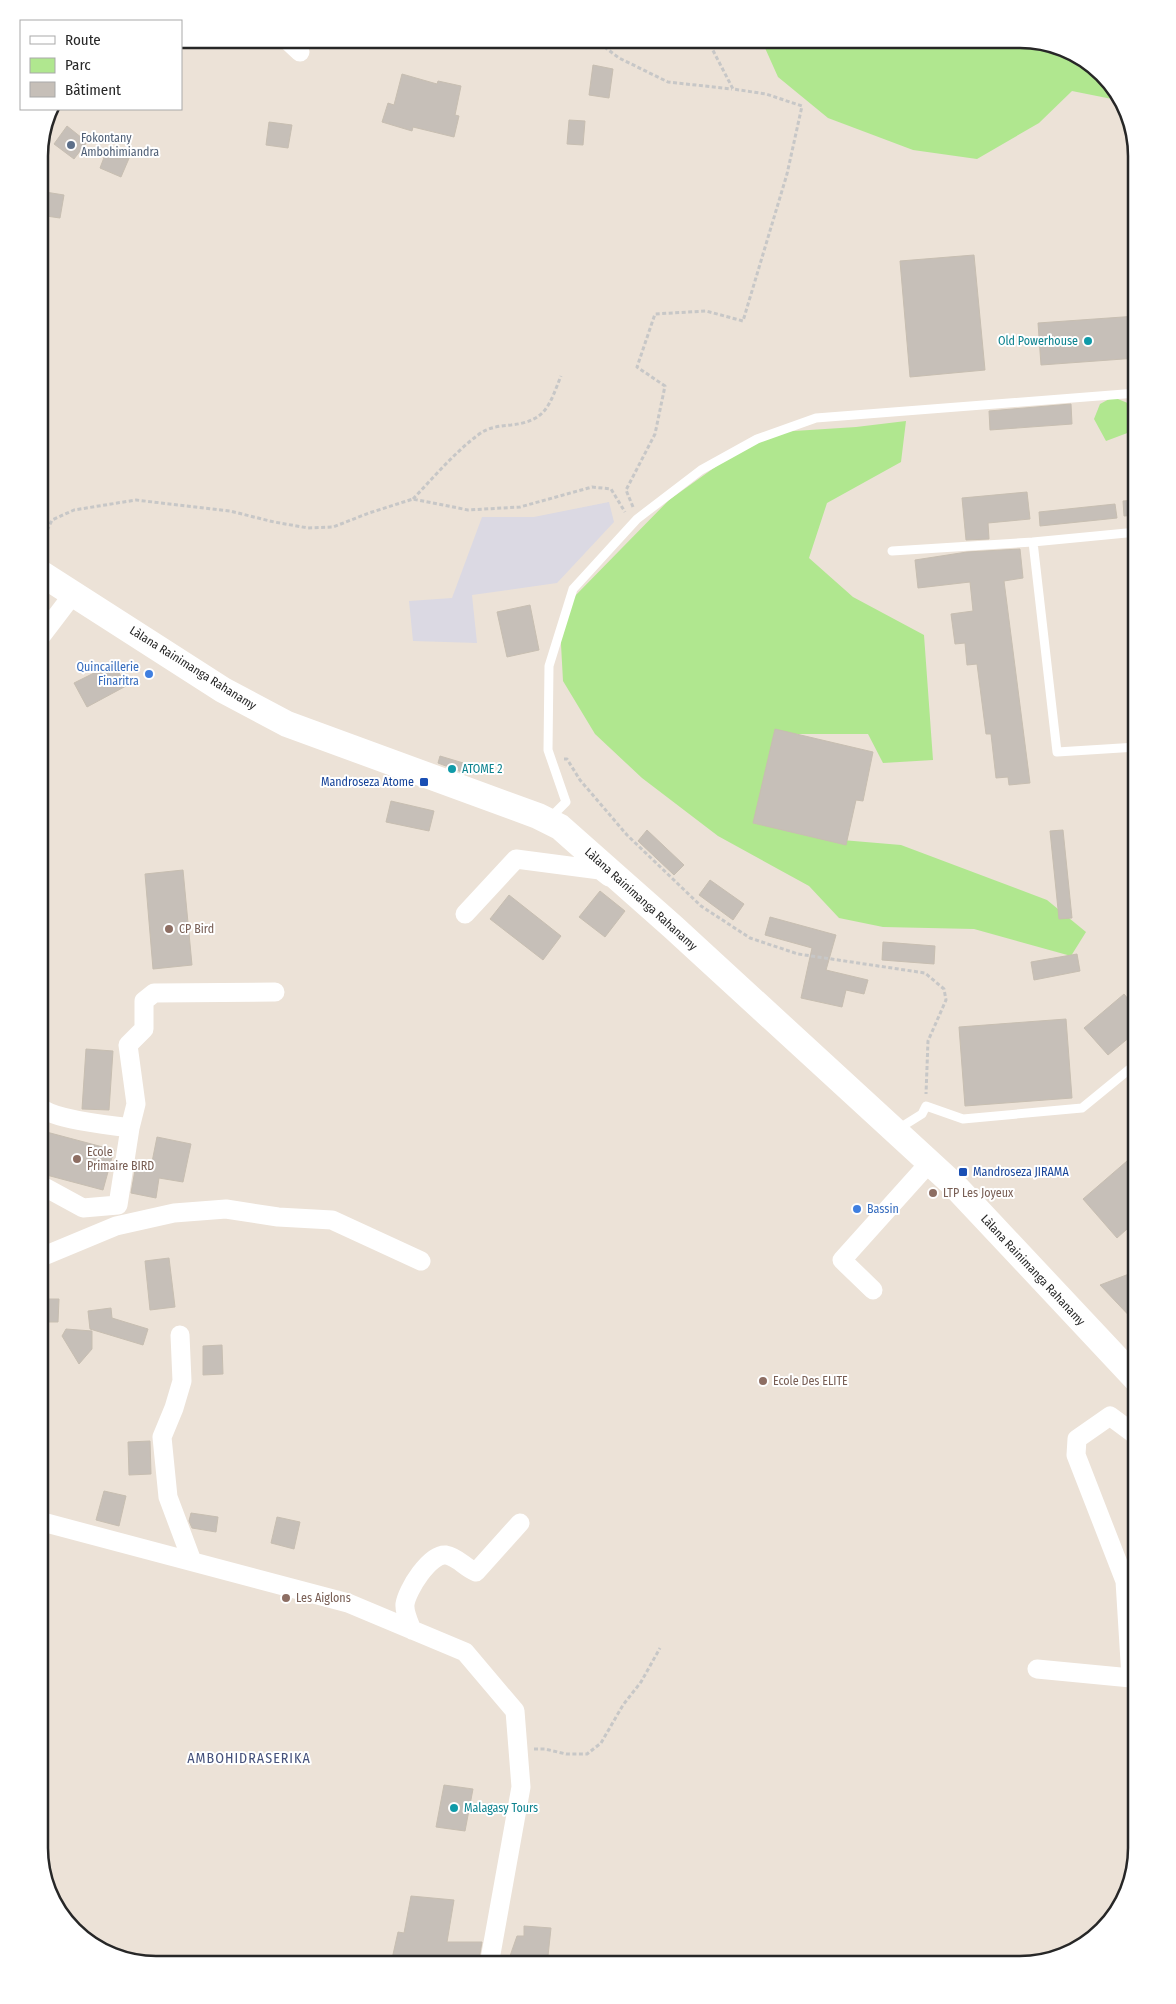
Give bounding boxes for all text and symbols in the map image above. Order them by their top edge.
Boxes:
legend [20,20,182,110]
text: Route [65,31,101,49]
text: Parc [65,56,91,74]
text: Bâtiment [65,81,121,99]
place label: Fokontany Ambohimiandra [81,131,159,159]
marker: Fokontany Ambohimiandra [65,139,77,151]
place label: Old Powerhouse [998,334,1078,348]
marker: Old Powerhouse [1082,335,1094,347]
street label: Làlana Rainimanga Rahanamy [127,623,259,713]
place label: Quincaillerie Finaritra [77,660,139,688]
marker: Quincaillerie Finaritra [143,668,155,680]
place label: ATOME 2 [462,762,503,776]
marker: ATOME 2 [446,763,458,775]
place label: Mandroseza Atome [321,775,414,789]
marker: Mandroseza Atome [418,776,430,788]
street label: Làlana Rainimanga Rahanamy [582,845,701,954]
place label: CP Bird [179,922,214,936]
marker: CP Bird [163,923,175,935]
place label: Ecole Primaire BIRD [87,1145,154,1173]
marker: Ecole Primaire BIRD [71,1153,83,1165]
place label: Mandroseza JIRAMA [973,1165,1069,1179]
marker: Mandroseza JIRAMA [957,1166,969,1178]
place label: LTP Les Joyeux [943,1186,1014,1200]
marker: LTP Les Joyeux [927,1187,939,1199]
place label: Bassin [867,1202,899,1216]
marker: Bassin [851,1203,863,1215]
street label: Làlana Rainimanga Rahanamy [978,1212,1088,1329]
place label: Ecole Des ELITE [773,1374,848,1388]
marker: Ecole Des ELITE [757,1375,769,1387]
place label: Les Aiglons [296,1591,351,1605]
marker: Les Aiglons [280,1592,292,1604]
district label: AMBOHIDRASERIKA [187,1750,311,1767]
place label: Malagasy Tours [464,1801,538,1815]
marker: Malagasy Tours [448,1802,460,1814]

